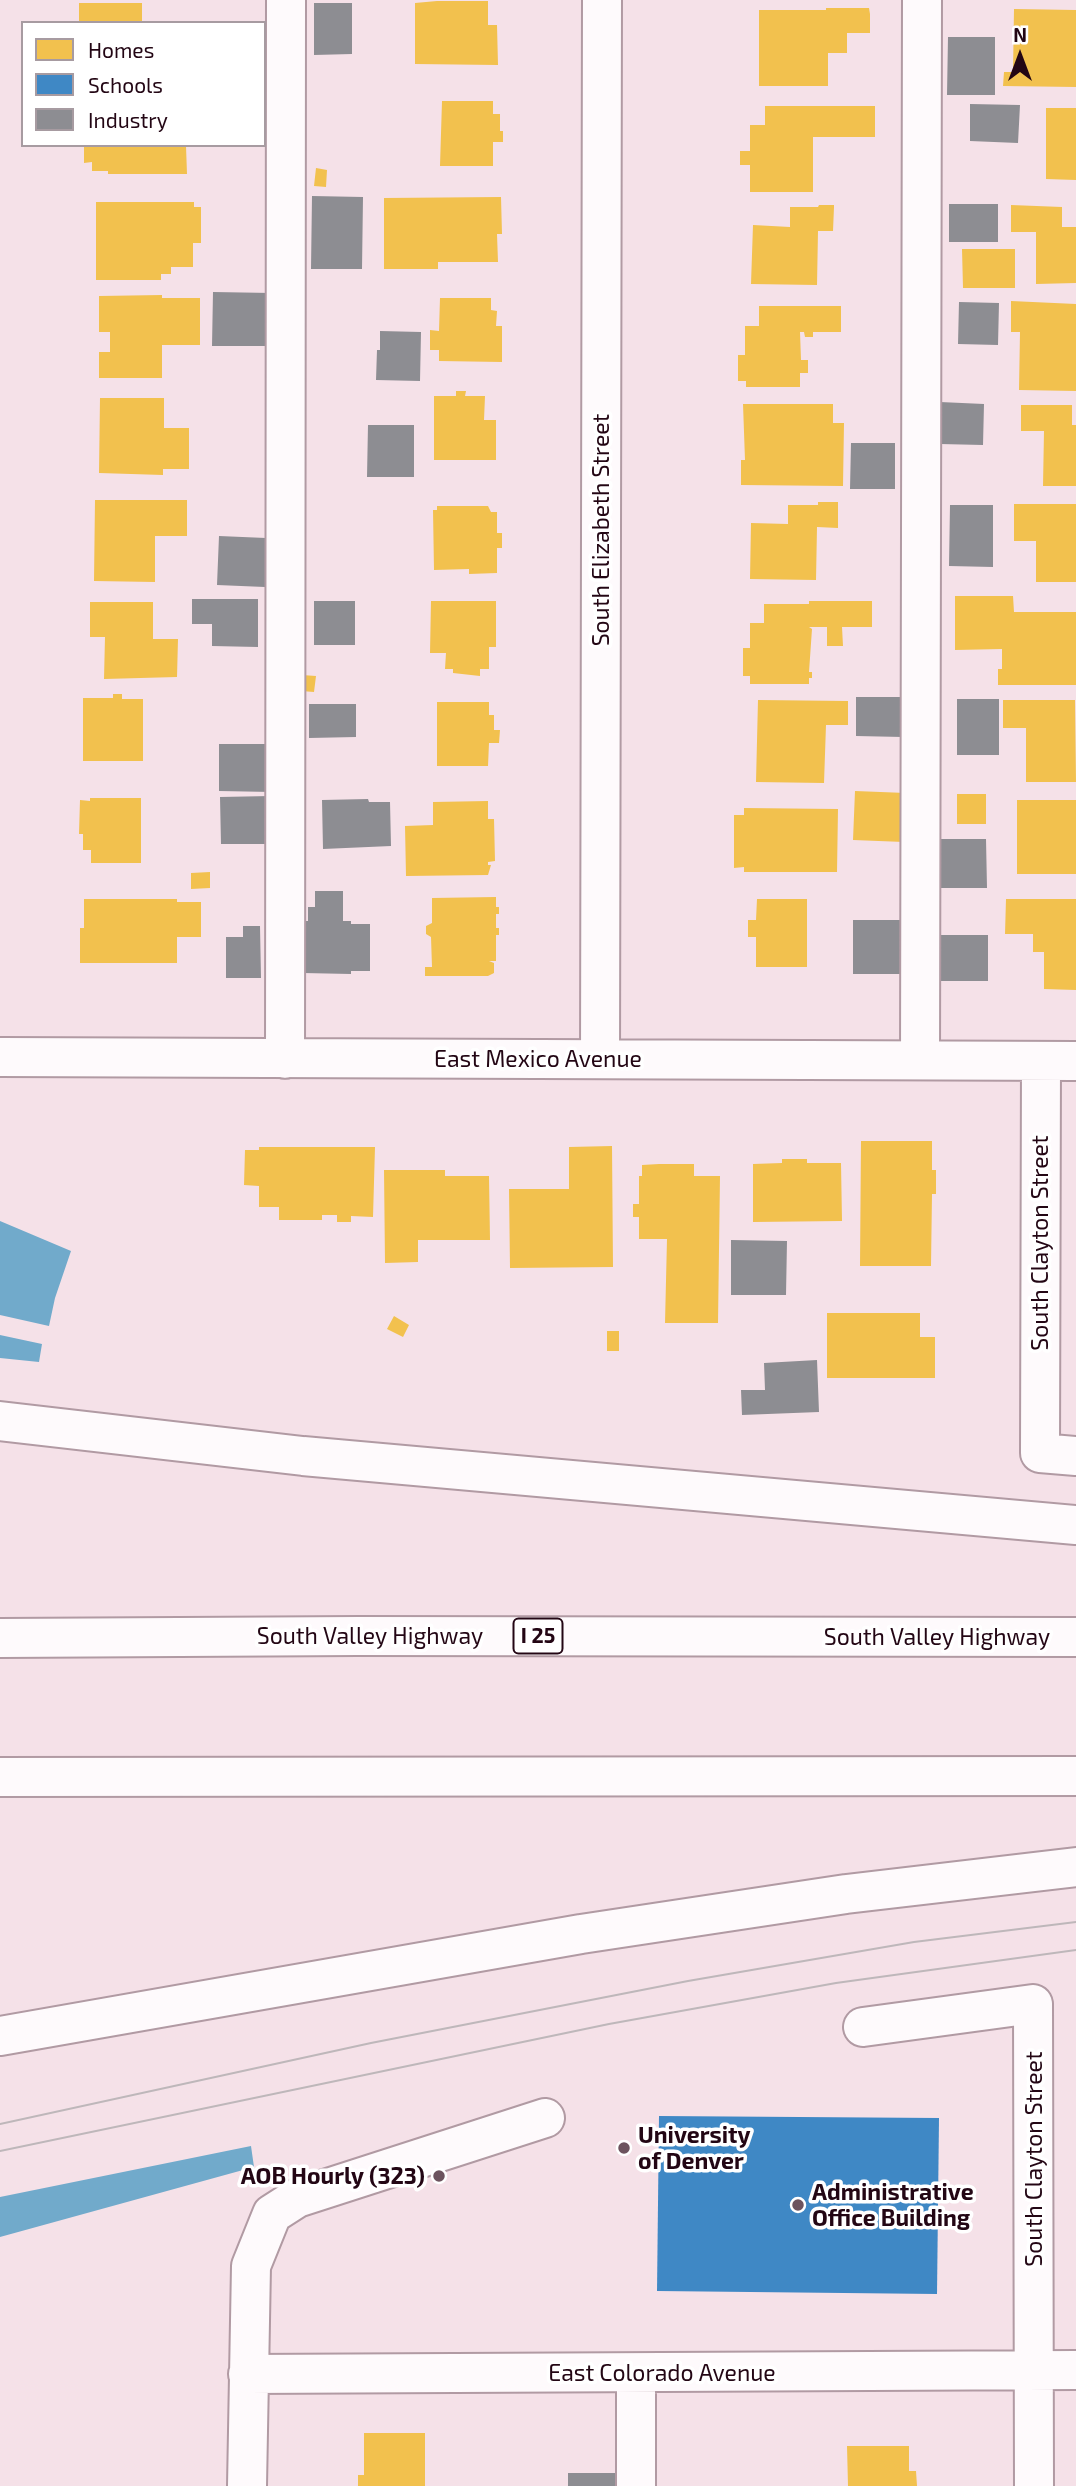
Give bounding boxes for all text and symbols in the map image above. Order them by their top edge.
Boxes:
legend [21,21,266,147]
north arrow [985,21,1055,91]
text: N [1013,23,1027,46]
text: Homes [88,37,154,62]
text: Schools [88,72,163,97]
text: Industry [88,107,168,132]
street label: South Elizabeth Street [587,414,615,646]
street label: East Mexico Avenue [434,1045,642,1073]
street label: South Clayton Street [1026,1135,1054,1351]
road number: I 25 [514,1618,562,1654]
street label: South Valley Highway [257,1622,483,1650]
street label: South Valley Highway [824,1623,1050,1651]
street label: South Clayton Street [1020,2051,1048,2267]
place label: University of Denver [638,2121,751,2175]
marker: University of Denver [616,2140,632,2156]
place label: AOB Hourly (323) [241,2162,425,2190]
marker: AOB Hourly (323) [431,2168,447,2184]
place label: Administrative Office Building [812,2178,974,2232]
marker: Administrative Office Building [790,2197,806,2213]
street label: East Colorado Avenue [548,2359,776,2387]

